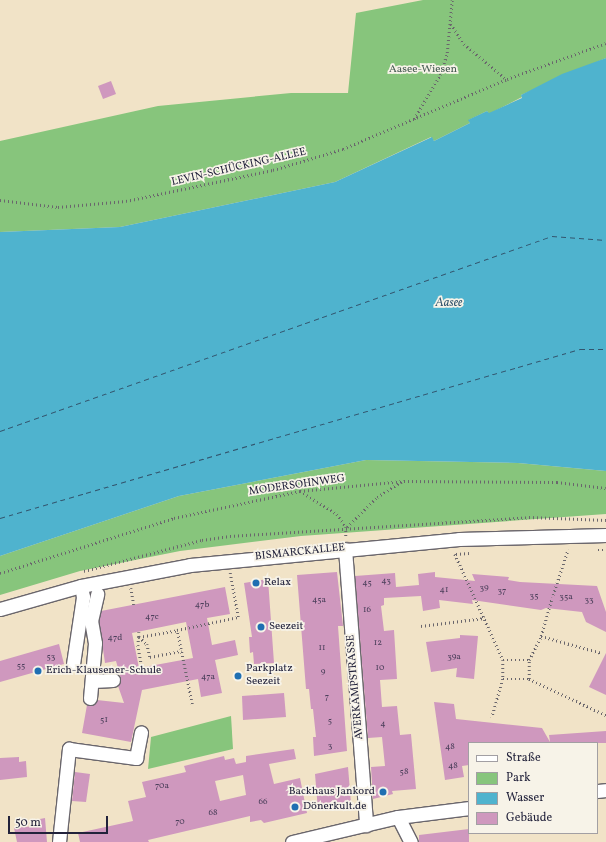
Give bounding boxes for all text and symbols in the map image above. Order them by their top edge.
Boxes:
park label: Aasee-Wiesen [389,63,457,77]
street label: LEVIN-SCHÜCKING-ALLEE [170,146,308,190]
water label: Aasee [436,297,462,311]
street label: MODERSOHNWEG [248,473,346,499]
street label: BISMARCKALLEE [254,542,346,564]
place label: Relax [264,576,291,590]
house number: 43 [381,576,391,586]
marker: Relax [251,578,261,588]
house number: 45 [362,578,372,588]
house number: 39 [479,583,489,593]
house number: 41 [440,585,448,595]
house number: 37 [498,586,506,596]
house number: 35 [530,591,538,601]
house number: 35a [559,592,573,602]
house number: 45a [312,595,326,605]
house number: 33 [584,595,594,605]
house number: 47b [195,600,209,610]
house number: 16 [363,605,371,615]
house number: 47c [145,612,159,622]
place label: Seezeit [269,620,303,634]
marker: Seezeit [256,622,266,632]
house number: 47d [108,633,122,643]
street label: AVERKAMPSTRASSE [345,634,367,740]
house number: 12 [374,638,382,648]
house number: 11 [319,643,325,653]
house number: 53 [47,652,55,662]
house number: 39a [447,652,461,662]
house number: 55 [17,661,25,671]
place label: Parkplatz Seezeit [246,663,293,689]
house number: 10 [376,663,384,673]
place label: Erich-Klausener-Schule [46,664,161,678]
marker: Erich-Klausener-Schule [33,666,43,676]
house number: 9 [321,667,325,677]
marker: Parkplatz Seezeit [233,671,243,681]
house number: 47a [201,672,215,682]
house number: 7 [325,692,329,702]
house number: 51 [100,715,108,725]
house number: 5 [328,716,332,726]
house number: 4 [380,719,386,729]
house number: 3 [328,741,332,751]
house number: 48 [445,742,455,752]
legend [468,742,598,834]
text: Straße [506,750,541,766]
house number: 48 [448,761,458,771]
house number: 58 [400,767,408,777]
text: Park [506,770,531,786]
house number: 70a [155,781,169,791]
place label: Backhaus Jankord [289,785,375,799]
marker: Backhaus Jankord [378,787,388,797]
text: Wasser [506,790,544,806]
house number: 66 [258,797,268,807]
place label: Dönerkult.de [303,800,367,814]
marker: Dönerkult.de [290,802,300,812]
scale bar [10,808,110,834]
house number: 68 [208,808,218,818]
text: Gebäude [506,810,552,826]
text: 50 m [15,815,41,831]
house number: 70 [175,817,185,827]

